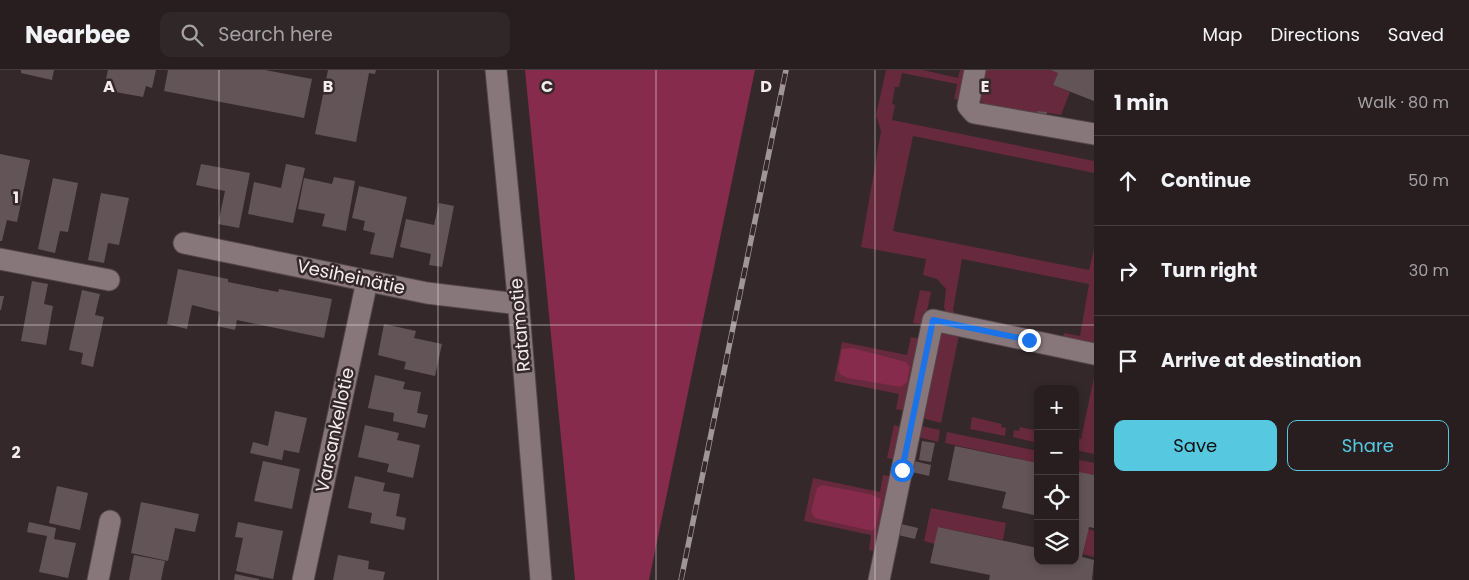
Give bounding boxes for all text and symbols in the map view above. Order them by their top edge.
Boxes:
search box [160,12,510,57]
text: Nearbee [25,18,130,51]
icon: search [178,21,206,49]
text: Search here [218,21,333,48]
text: Map [1203,22,1242,47]
text: Directions [1270,22,1360,47]
text: Saved [1388,22,1444,47]
text: A [103,75,115,98]
text: B [323,75,333,98]
text: C [541,75,553,98]
text: D [760,75,772,98]
text: E [981,75,989,98]
text: 1 min [1114,88,1169,117]
text: Walk · 80 m [1358,91,1449,114]
icon: ahead [1114,167,1142,195]
text: Continue [1161,167,1251,194]
text: 50 m [1408,169,1449,192]
text: 1 [13,186,19,209]
street label: Vesiheinätie [295,253,408,300]
icon: right [1114,257,1142,285]
text: Turn right [1161,257,1257,284]
text: 30 m [1409,259,1449,282]
street label: Ratamotie [503,277,536,373]
route end [1018,329,1041,352]
icon: arrive [1114,347,1142,375]
text: Arrive at destination [1161,347,1362,374]
street label: Varsankellotie [309,365,360,495]
map controls [1034,385,1079,565]
button: + [1034,385,1079,430]
button: Save [1114,420,1277,471]
button: Share [1287,420,1449,471]
button: − [1034,430,1079,475]
text: 2 [11,441,21,464]
route start [891,459,914,482]
button: locate [1034,475,1079,520]
button: layers [1034,520,1079,565]

